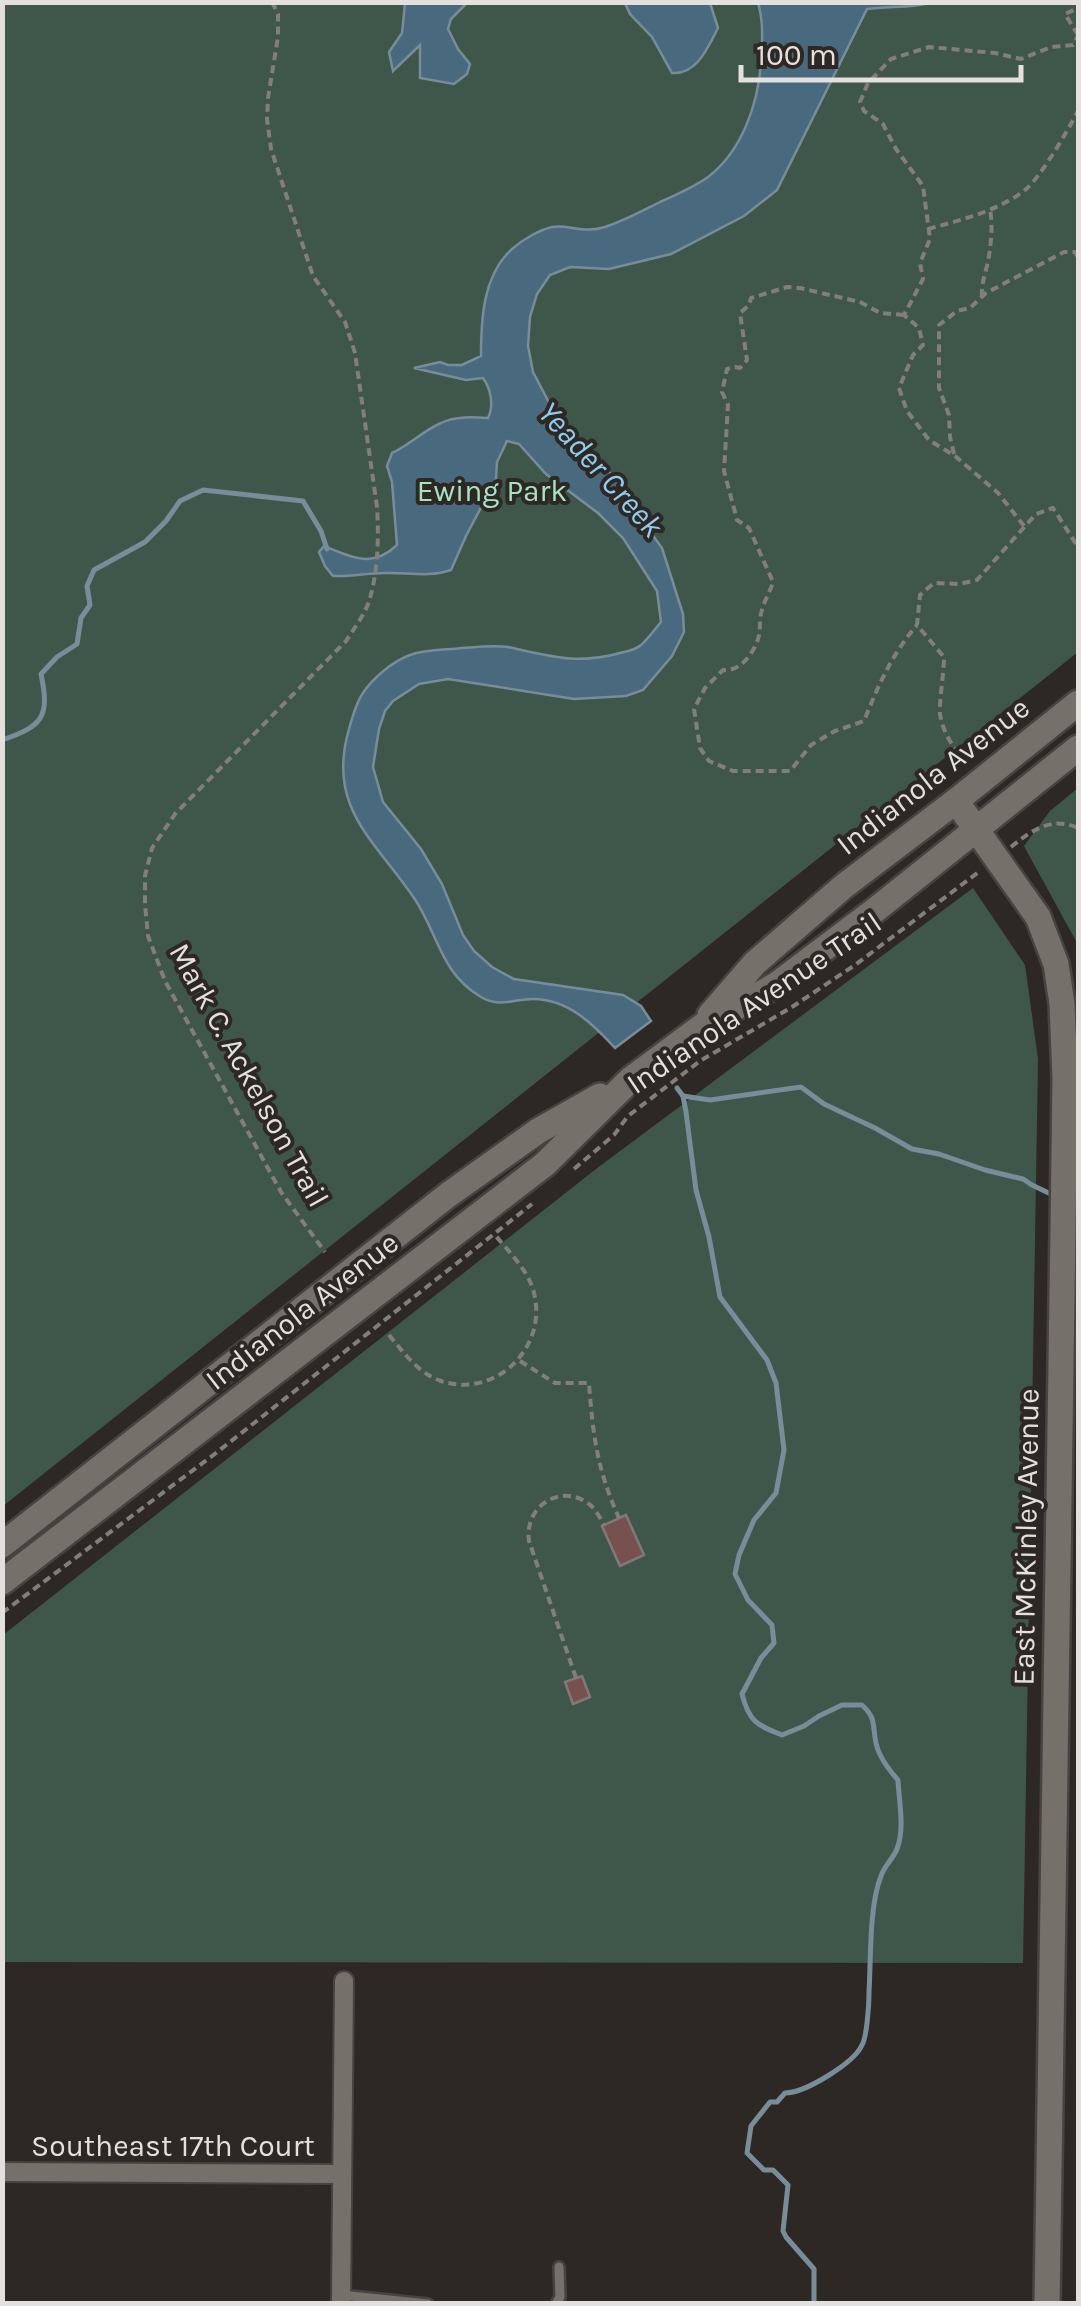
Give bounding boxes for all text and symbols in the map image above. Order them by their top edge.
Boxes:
scale bar [741,20,1021,82]
text: 100 m [756,37,837,73]
water label: Yeader Creek [530,394,671,545]
park label: Ewing Park [417,473,567,509]
street label: Indianola Avenue [829,689,1037,863]
street label: Indianola Avenue Trail [620,904,888,1102]
street label: Mark C. Ackelson Trail [162,937,336,1213]
street label: Indianola Avenue [198,1224,406,1398]
street label: East McKinley Avenue [1005,1388,1047,1686]
street label: Southeast 17th Court [31,2128,315,2164]

